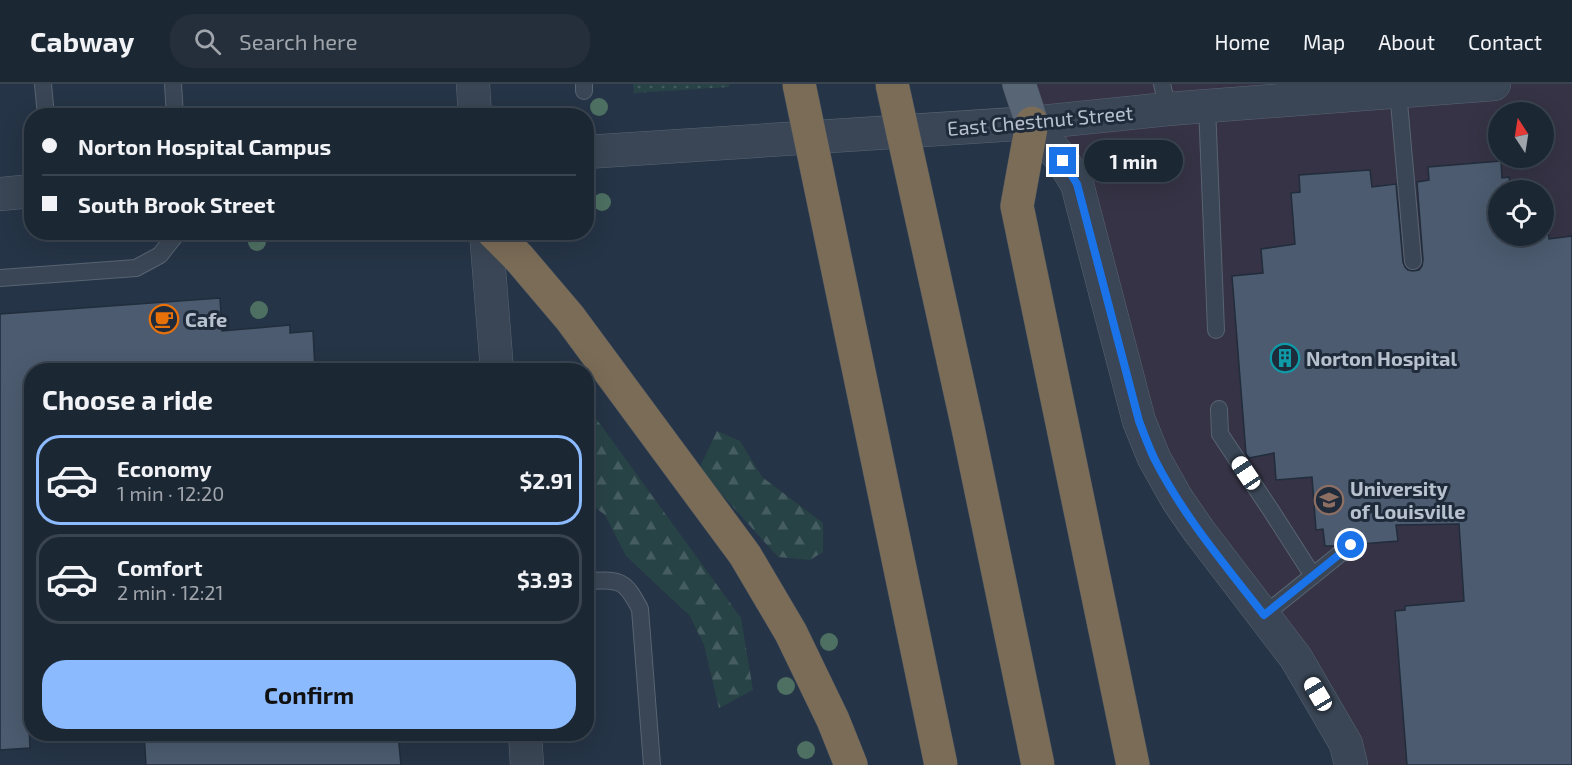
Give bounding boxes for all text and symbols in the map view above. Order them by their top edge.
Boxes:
search box [170,14,590,68]
text: Cabway [30,24,134,58]
icon: search [191,25,224,58]
text: Search here [239,28,357,54]
text: Home [1214,29,1270,54]
text: Map [1303,29,1345,54]
text: About [1378,29,1435,54]
text: Contact [1468,29,1542,54]
street label: East Chestnut Street [946,100,1134,140]
north arrow [1488,102,1554,168]
map controls [1488,102,1554,246]
text: Norton Hospital Campus [78,133,331,159]
callout: 1 min [1084,140,1183,182]
route end [1049,147,1076,174]
text: 1 min [1109,149,1158,173]
button: locate [1488,180,1554,246]
text: South Brook Street [78,191,275,217]
cafe icon: Cafe [148,303,180,335]
place label: Cafe [185,307,227,331]
building icon: Norton Hospital [1269,342,1301,374]
place label: Norton Hospital [1306,346,1457,370]
text: Choose a ride [42,383,213,415]
icon: car [45,453,99,507]
car [1228,453,1264,493]
text: Economy [117,455,212,481]
text: $2.91 [520,467,573,493]
place label: University of Louisville [1350,476,1465,523]
text: 1 min · 12:20 [117,481,224,505]
school or university icon: University of Louisville [1313,484,1345,516]
route start [1337,531,1364,558]
icon: car [45,552,99,606]
text: Comfort [117,554,202,580]
text: $3.93 [517,566,573,592]
text: 2 min · 12:21 [117,580,224,604]
button: Confirm [42,660,576,729]
car [1301,674,1335,714]

